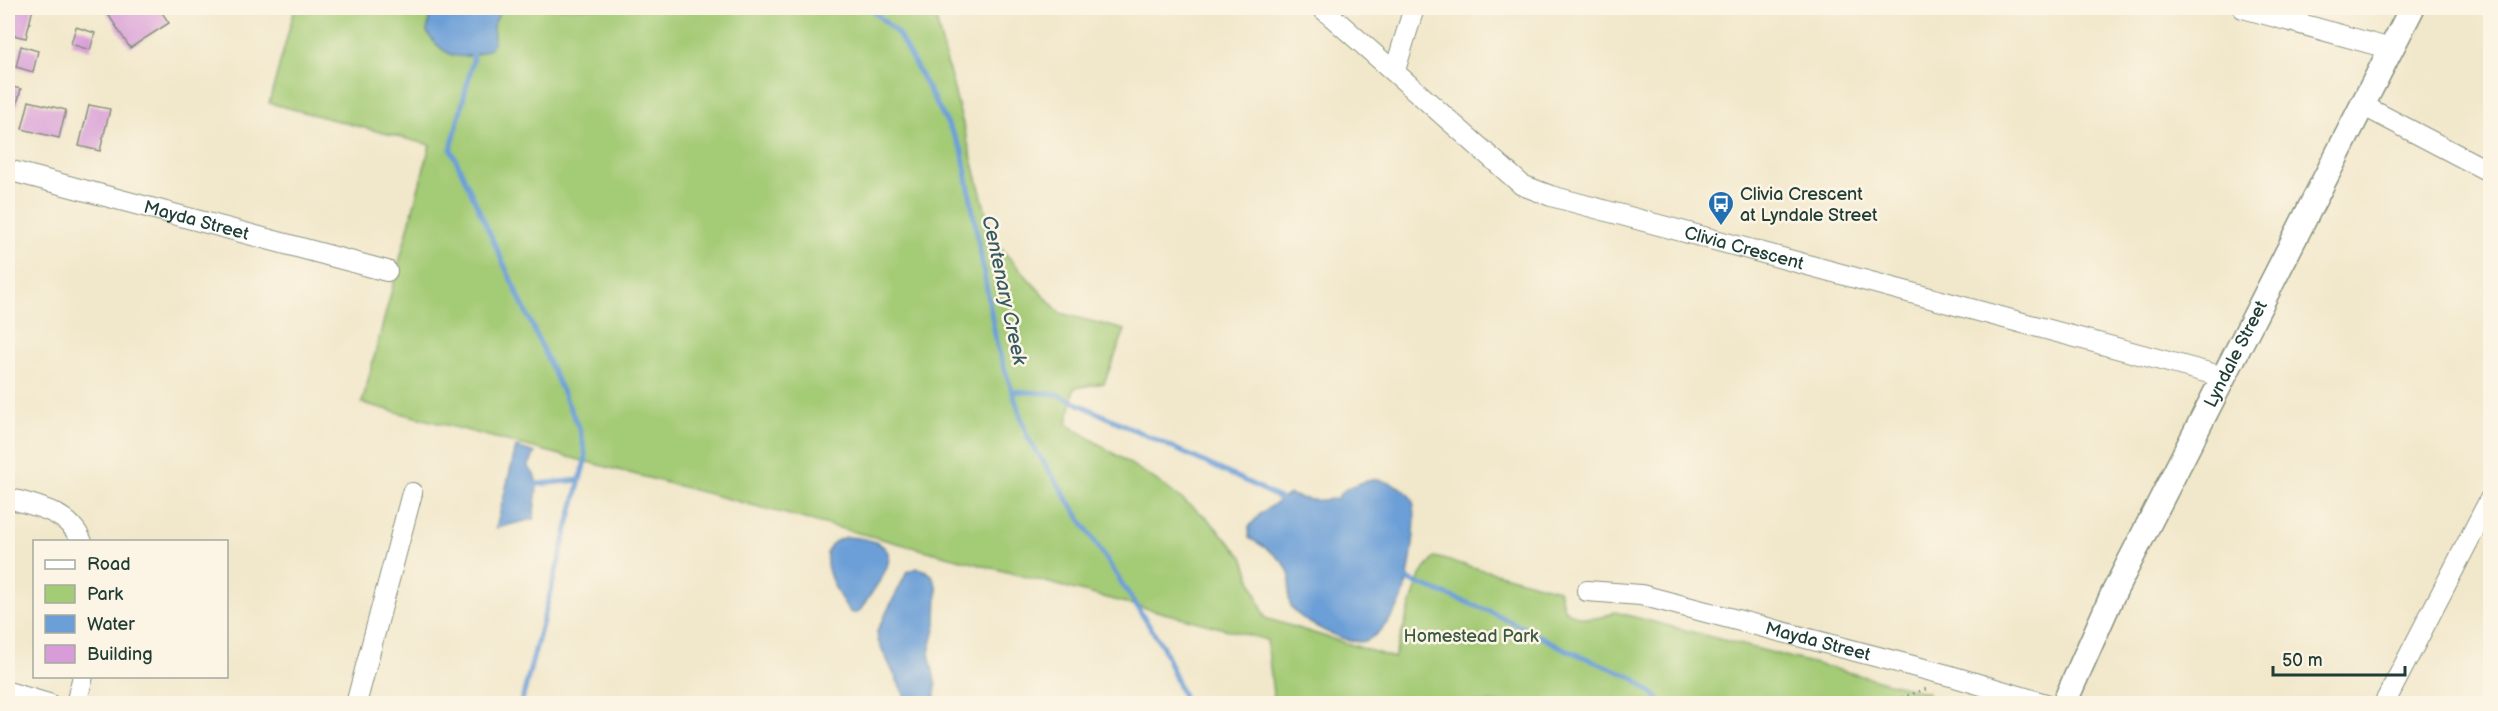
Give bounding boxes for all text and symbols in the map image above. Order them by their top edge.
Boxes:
place label: Clivia Crescent at Lyndale Street [1740,184,1878,226]
bus stop icon: Clivia Crescent at Lyndale Street [1706,189,1736,227]
street label: Mayda Street [141,197,252,245]
water label: Centenary Creek [976,213,1032,368]
street label: Clivia Crescent [1682,222,1806,275]
street label: Lyndale Street [2200,297,2272,411]
legend [33,540,228,678]
text: Road [87,554,131,575]
text: Park [87,584,123,605]
text: Water [87,614,135,635]
street label: Mayda Street [1763,618,1873,666]
park label: Homestead Park [1404,626,1539,647]
scale bar [2273,639,2405,677]
text: Building [87,644,153,665]
text: 50 m [2282,650,2323,671]

